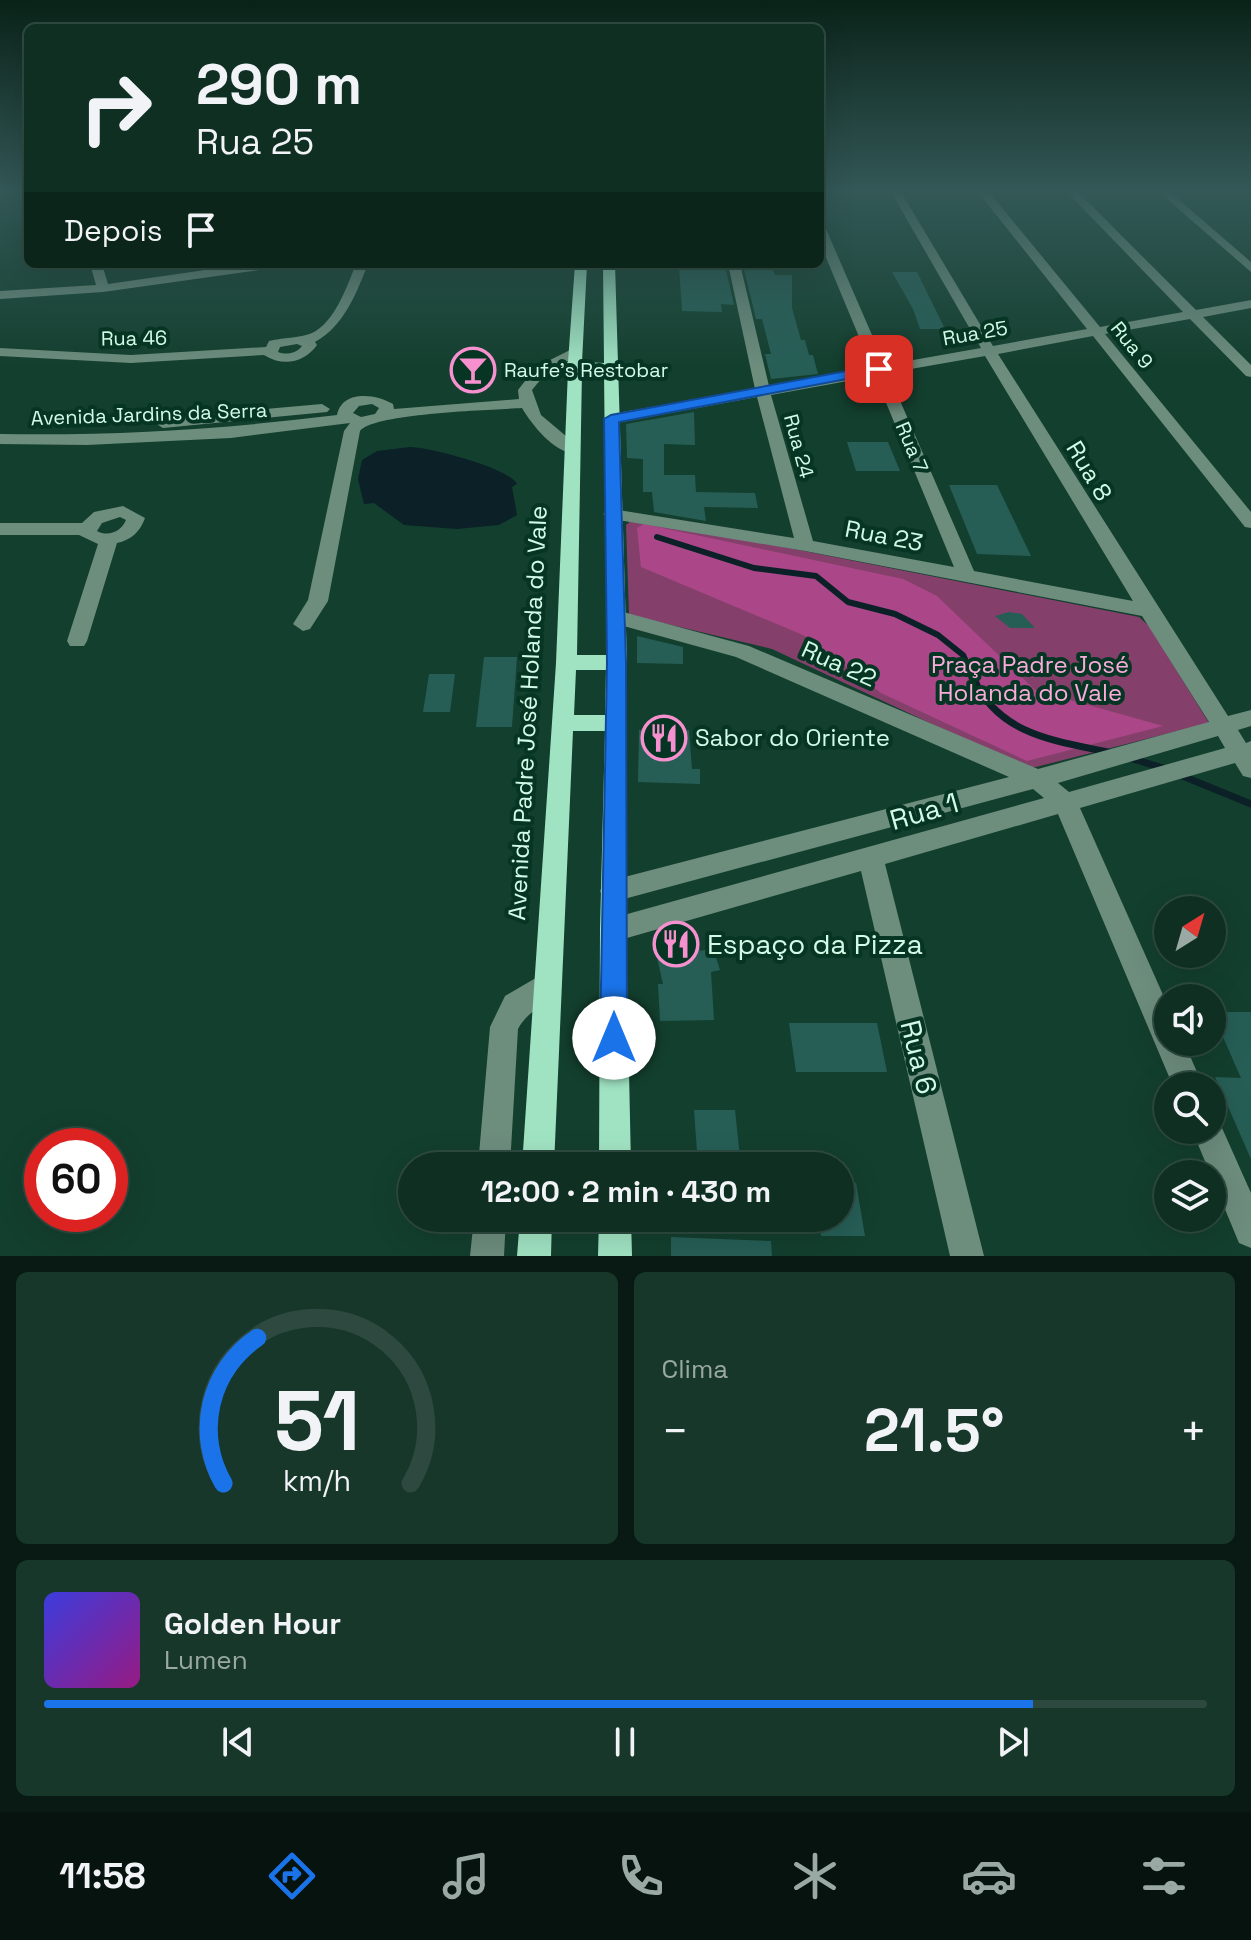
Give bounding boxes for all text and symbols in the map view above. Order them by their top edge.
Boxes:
text: 290 m [196,49,362,120]
icon: right [64,56,168,160]
text: Rua 25 [196,119,314,165]
icon: arrive [179,208,223,252]
text: Depois [64,211,163,250]
street label: Rua 25 [940,315,1010,351]
street label: Rua 9 [1105,316,1159,374]
street label: Rua 46 [101,324,167,352]
pin [845,335,913,403]
bar icon: Raufe's Restobar [449,346,497,394]
icon: arrive [857,347,901,391]
place label: Raufe's Restobar [504,357,668,383]
street label: Avenida Jardins da Serra [30,397,268,431]
street label: Rua 24 [778,411,820,481]
street label: Rua 7 [890,418,934,476]
street label: Rua 8 [1059,435,1119,506]
street label: Avenida Padre José Holanda do Vale [501,505,554,921]
street label: Rua 23 [843,513,926,558]
street label: Rua 22 [797,633,881,694]
park label: Praça Padre José Holanda do Vale [931,649,1129,708]
restaurant icon: Sabor do Oriente [640,714,688,762]
place label: Sabor do Oriente [695,722,890,753]
street label: Rua 1 [885,784,963,838]
north arrow [1154,896,1226,968]
map controls [1154,896,1226,1232]
restaurant icon: Espaço da Pizza [652,920,700,968]
place label: Espaço da Pizza [707,926,923,962]
button: sound [1154,984,1226,1056]
position arrow [572,996,656,1080]
street label: Rua 6 [892,1016,946,1098]
button: search [1154,1072,1226,1144]
speed limit sign: 60 [24,1128,128,1232]
button: layers [1154,1160,1226,1232]
text: 12:00 · 2 min · 430 m [481,1172,771,1211]
text: Clima [662,1352,728,1386]
text: 51 [274,1368,360,1474]
text: 21.5° [864,1392,1004,1469]
text: − [662,1403,689,1459]
text: + [1180,1403,1207,1459]
text: km/h [283,1463,351,1499]
text: Golden Hour [164,1604,341,1643]
text: Lumen [164,1643,248,1677]
icon: previous [216,1720,260,1764]
icon: pause [603,1720,647,1764]
icon: next [991,1720,1035,1764]
icon: directions [264,1848,320,1904]
icon: music [438,1848,494,1904]
icon: phone [613,1848,669,1904]
icon: climate [787,1848,843,1904]
icon: car [961,1848,1017,1904]
icon: filters [1136,1848,1192,1904]
text: 11:58 [59,1853,146,1899]

